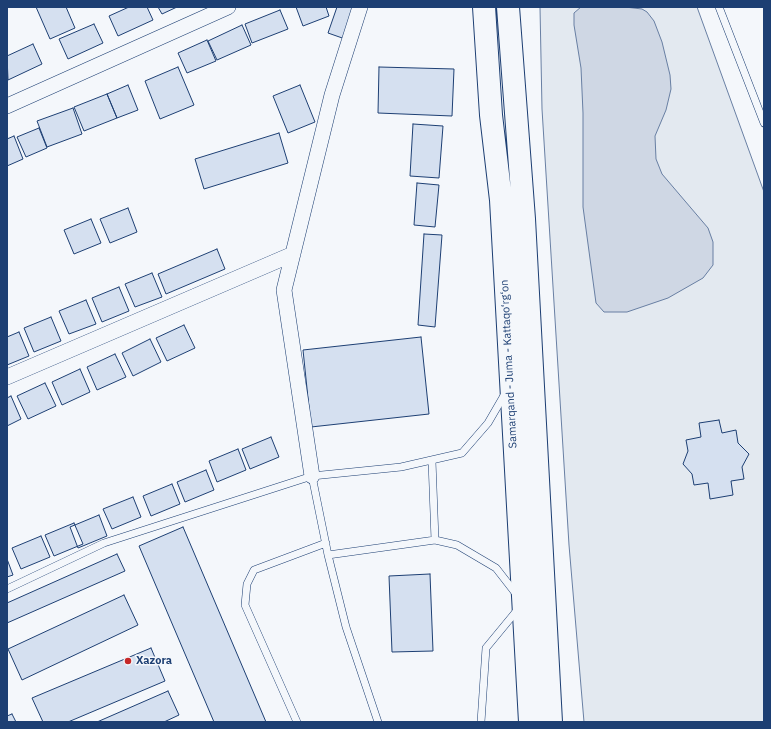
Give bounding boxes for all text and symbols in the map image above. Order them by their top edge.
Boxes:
street label: Samarqand - Juma - Kattaqo‘rg‘on [498,279,520,449]
place label: Xazora [136,654,172,668]
marker: Xazora [123,656,133,666]

